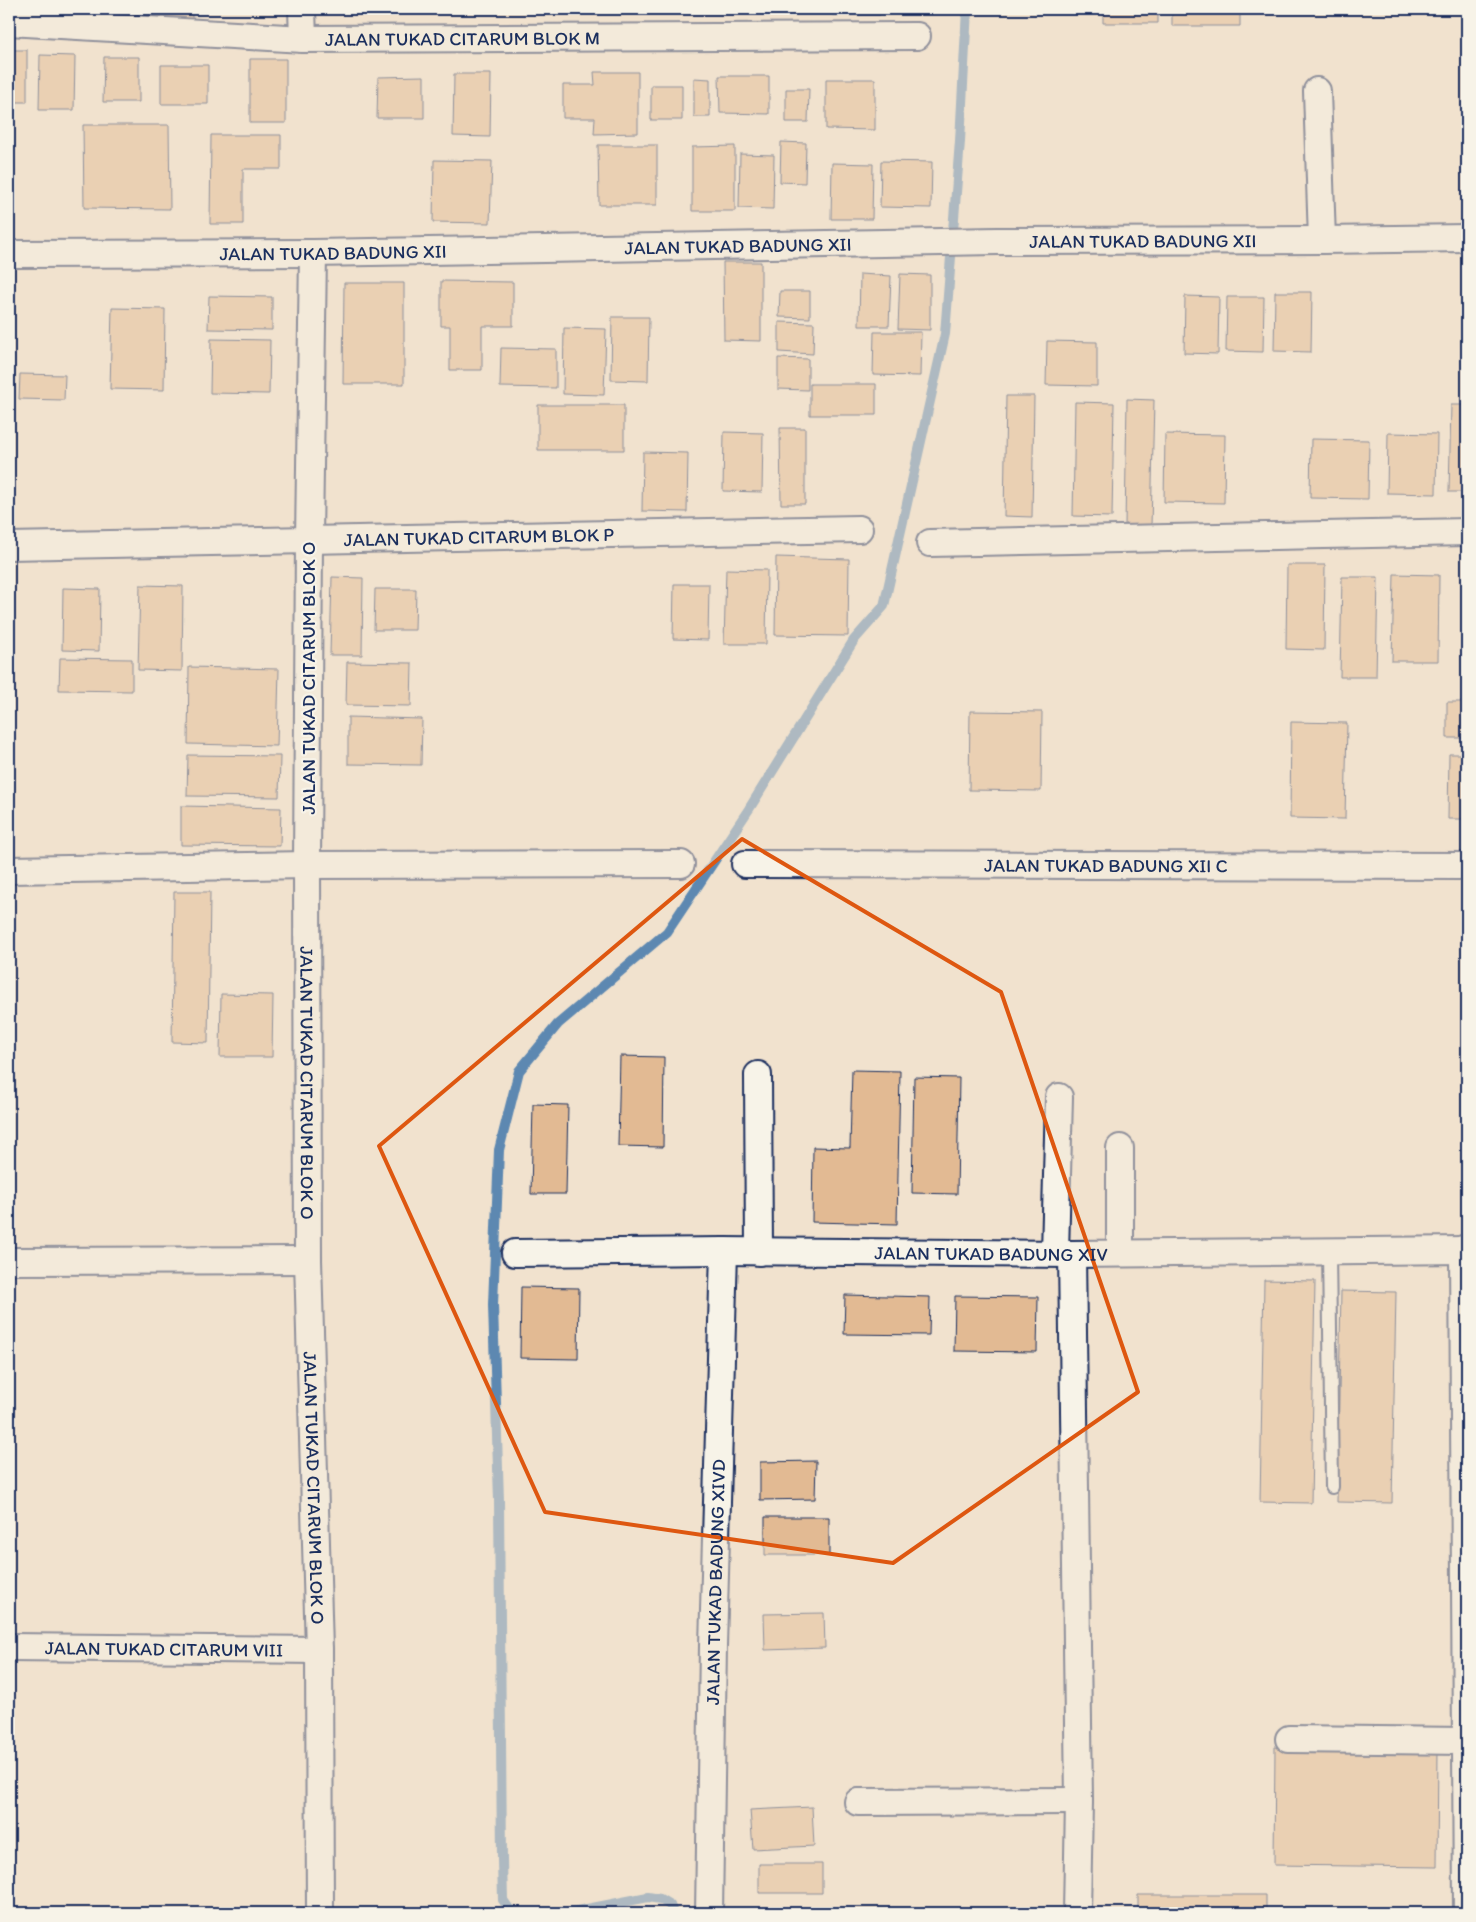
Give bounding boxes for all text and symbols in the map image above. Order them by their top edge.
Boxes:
street label: JALAN TUKAD CITARUM BLOK M [325,26,600,50]
street label: JALAN TUKAD BADUNG XII [1029,229,1257,252]
street label: JALAN TUKAD BADUNG XII [624,232,852,259]
street label: JALAN TUKAD BADUNG XII [219,239,447,265]
street label: JALAN TUKAD CITARUM BLOK P [343,522,614,551]
street label: JALAN TUKAD CITARUM BLOK O [297,541,320,815]
street label: JALAN TUKAD BADUNG XII C [984,853,1228,877]
street label: JALAN TUKAD CITARUM BLOK O [296,946,319,1220]
street label: JALAN TUKAD BADUNG XIV [874,1241,1108,1266]
street label: JALAN TUKAD CITARUM BLOK O [299,1351,330,1625]
street label: JALAN TUKAD BADUNG XIVD [701,1459,730,1705]
street label: JALAN TUKAD CITARUM VIII [45,1636,283,1661]

